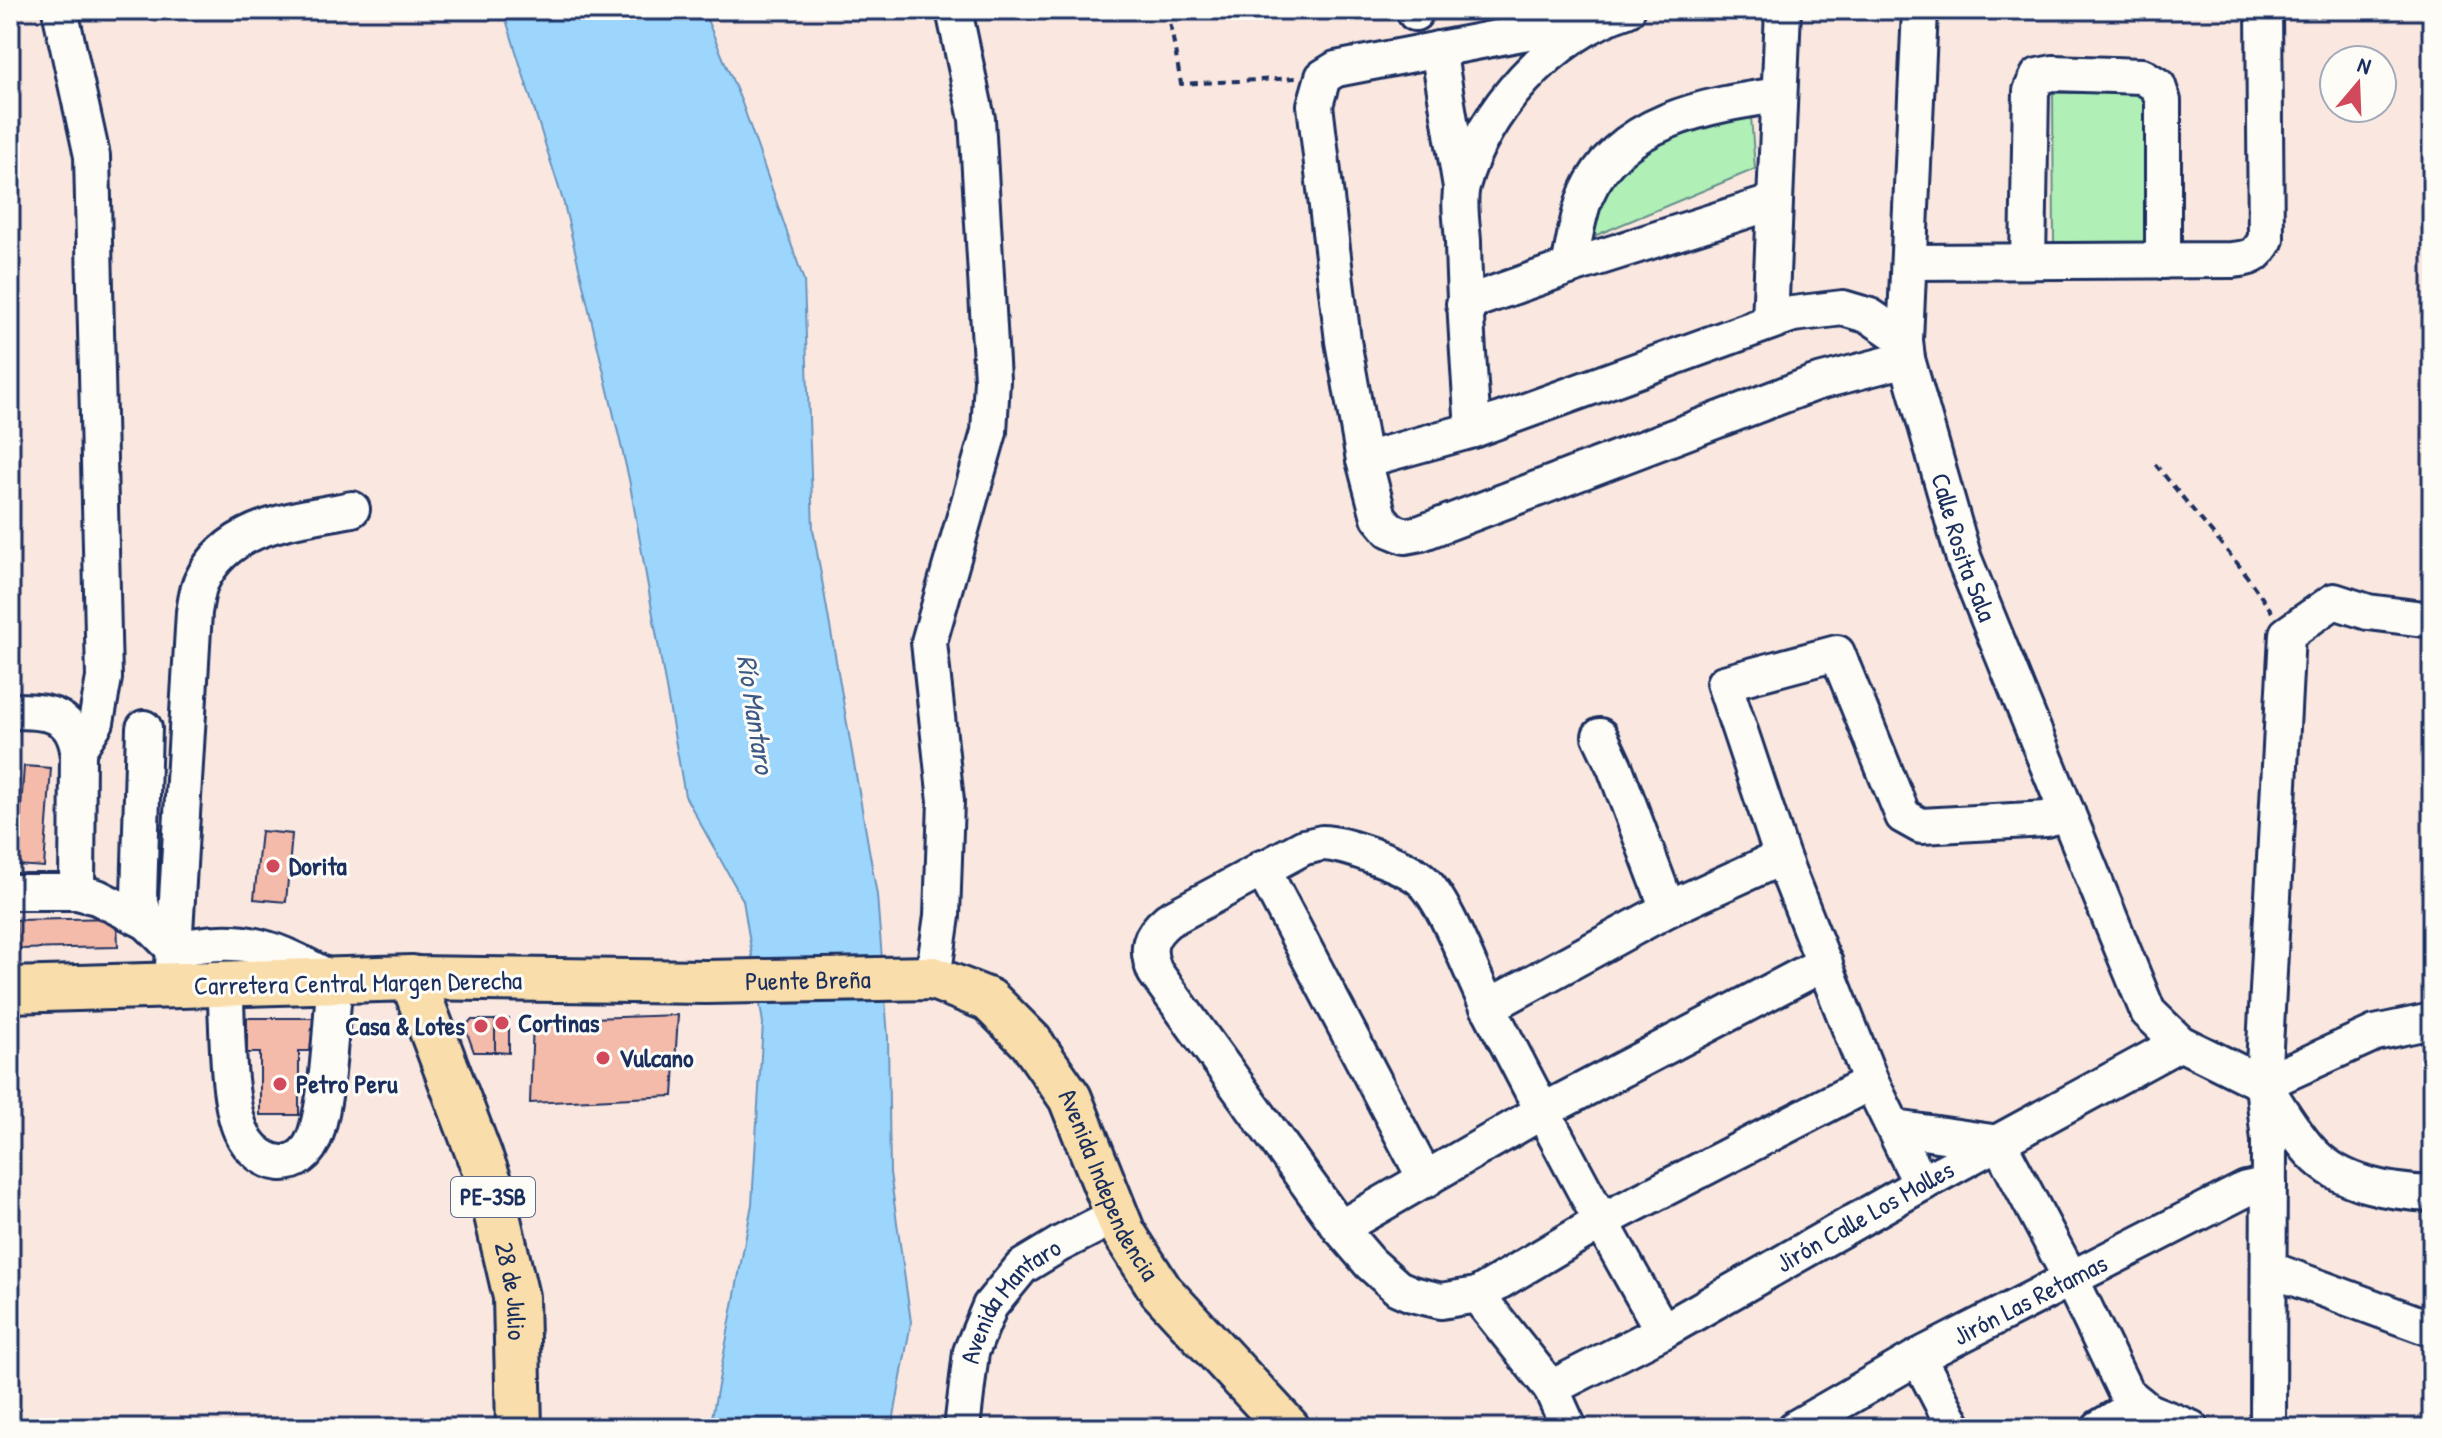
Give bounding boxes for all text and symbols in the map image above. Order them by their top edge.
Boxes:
north arrow [2318,44,2398,124]
text: N [2354,49,2375,81]
street label: Calle Rosita Sala [1923,469,2005,626]
water label: Río Mantaro [728,652,784,778]
place label: Dorita [289,848,348,883]
marker: Dorita [264,857,282,875]
street label: Puente Breña [745,961,871,998]
street label: Carretera Central Margen Derecha [194,962,522,1003]
place label: Cortinas [518,1005,599,1040]
place label: Casa & Lotes [345,1008,465,1043]
marker: Cortinas [493,1014,511,1032]
marker: Casa & Lotes [472,1017,490,1035]
place label: Vulcano [619,1040,694,1075]
marker: Vulcano [594,1049,612,1067]
place label: Petro Peru [296,1066,398,1101]
marker: Petro Peru [271,1075,289,1093]
street label: Avenida Independencia [1051,1081,1168,1287]
street label: Jirón Calle Los Molles [1769,1151,1960,1280]
road number: PE-3SB [451,1177,535,1217]
street label: Avenida Mantaro [952,1230,1067,1366]
street label: 28 de Julio [487,1238,535,1341]
street label: Jirón Las Retamas [1947,1245,2113,1353]

